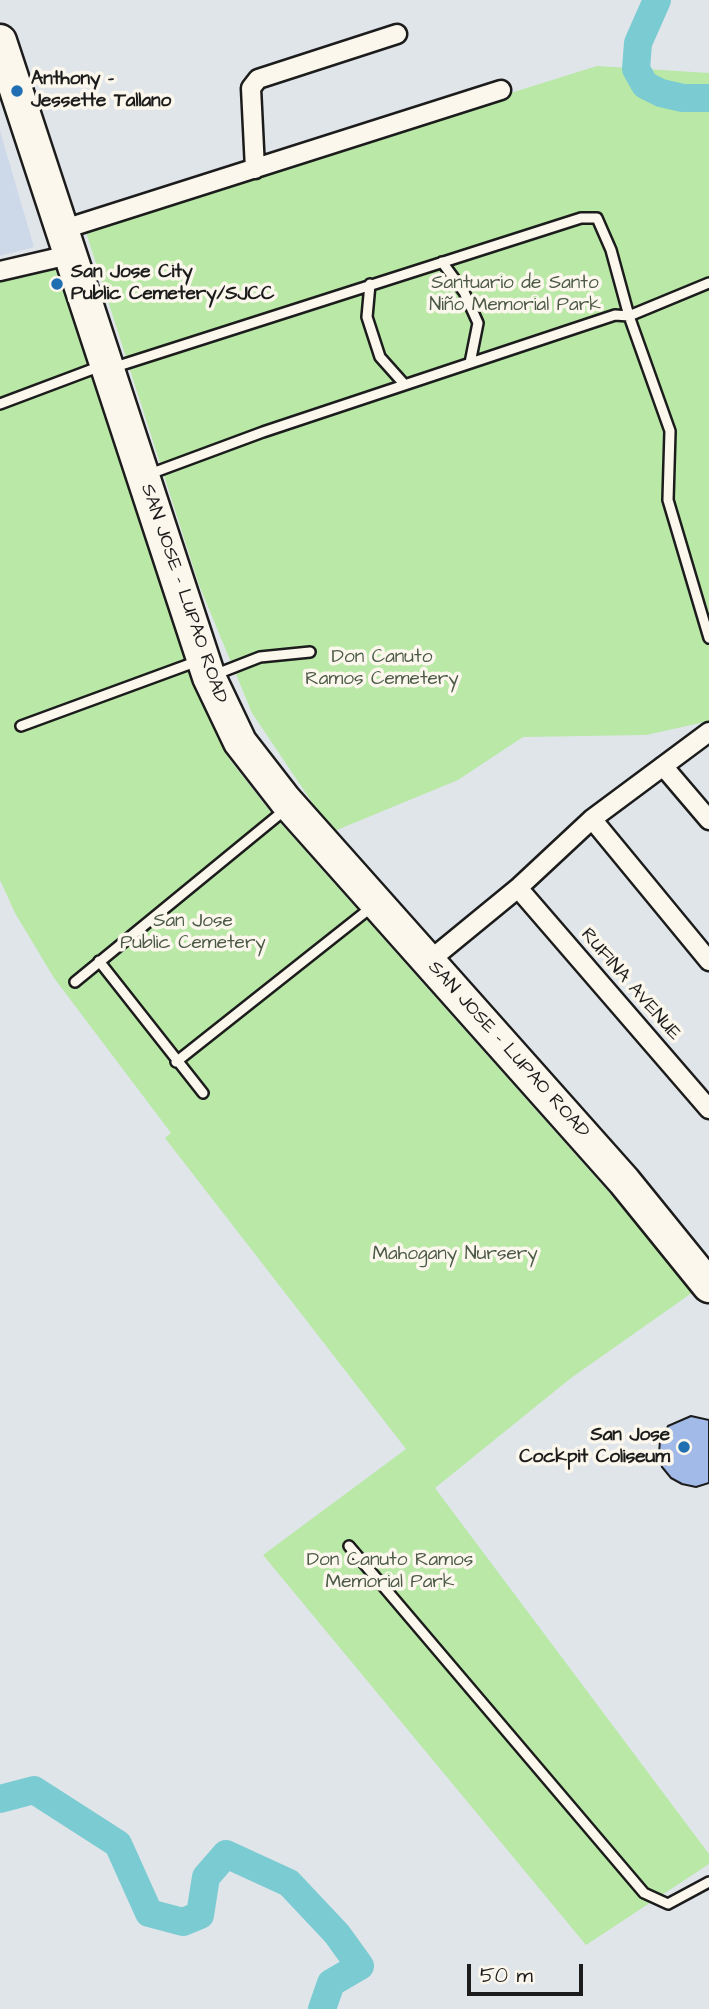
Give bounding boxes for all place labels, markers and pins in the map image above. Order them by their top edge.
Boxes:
place label: Anthony - Jessette Tallano [31,69,171,113]
marker: Anthony - Jessette Tallano [9,83,25,99]
place label: San Jose City Public Cemetery/SJCC [71,262,274,306]
marker: San Jose City Public Cemetery/SJCC [49,276,65,292]
place label: San Jose Cockpit Coliseum [519,1425,670,1469]
marker: San Jose Cockpit Coliseum [676,1439,692,1455]

